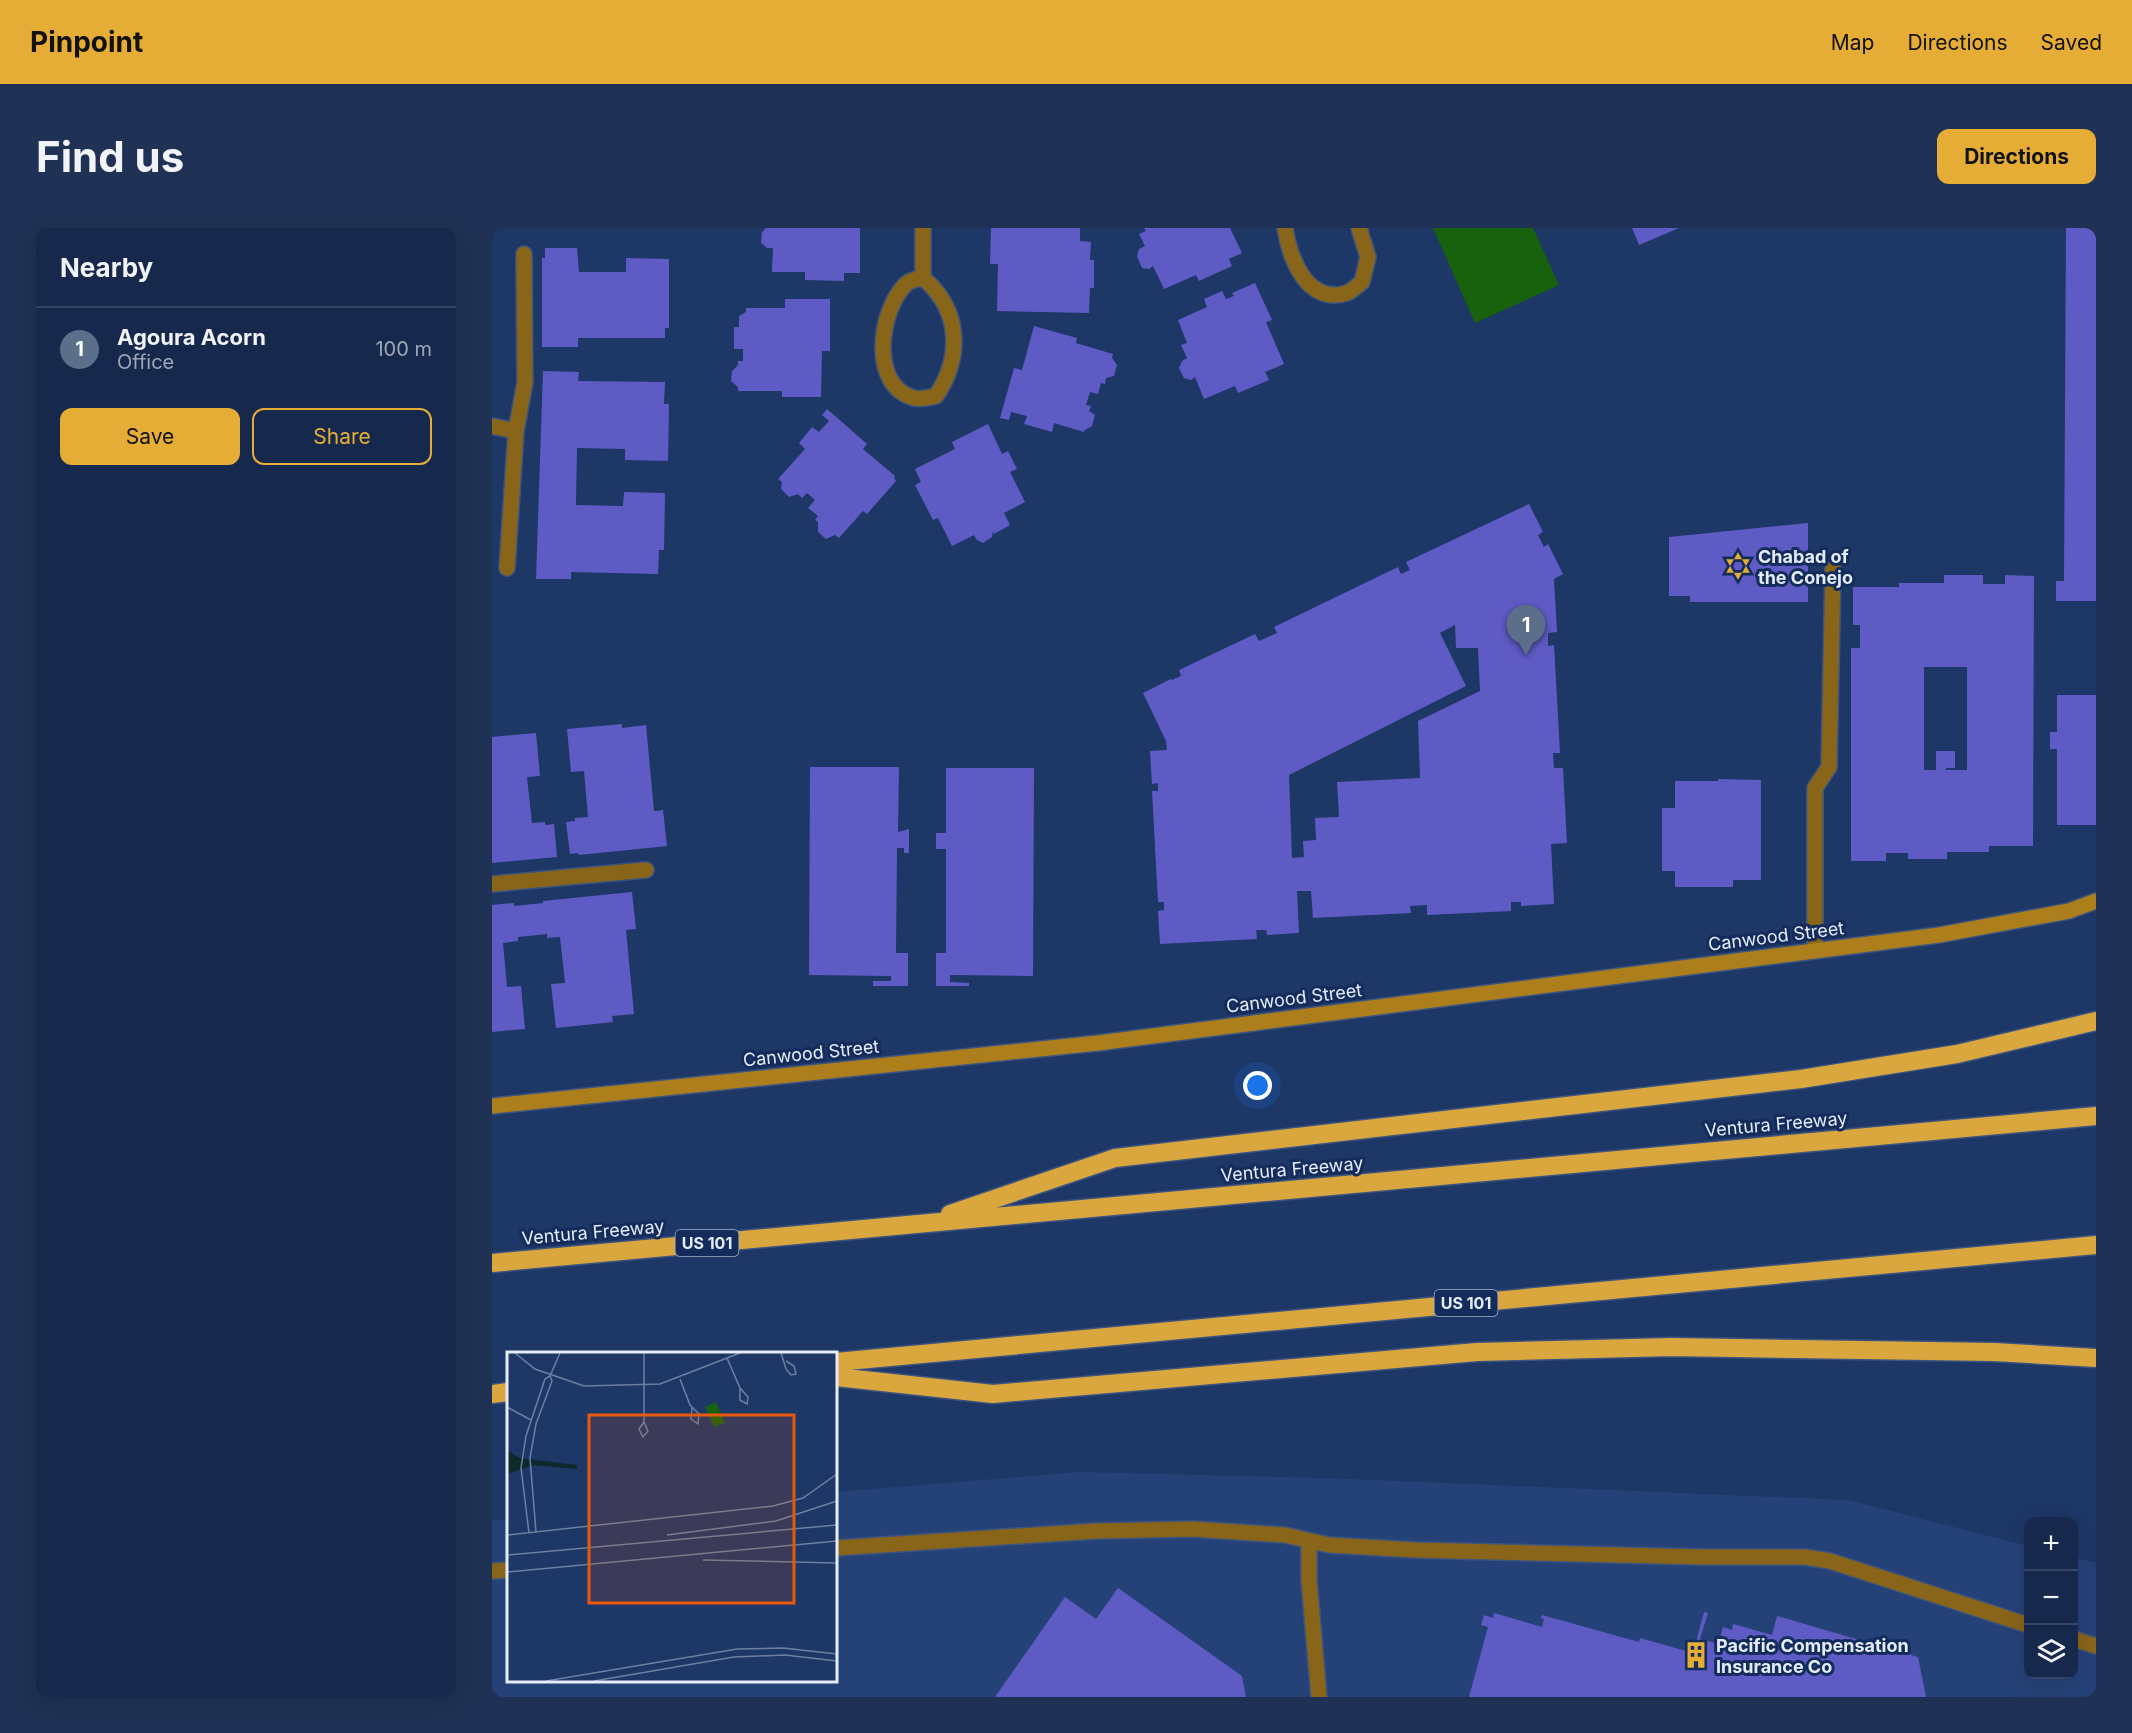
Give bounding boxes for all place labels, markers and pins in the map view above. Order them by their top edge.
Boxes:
place label: Chabad of the Conejo [1758,546,1853,588]
synagogue icon: Chabad of the Conejo [1723,551,1753,581]
pin: 1 [1506,606,1546,655]
place label: Pacific Compensation Insurance Co [1716,1635,1909,1677]
building icon: Pacific Compensation Insurance Co [1681,1640,1711,1670]

